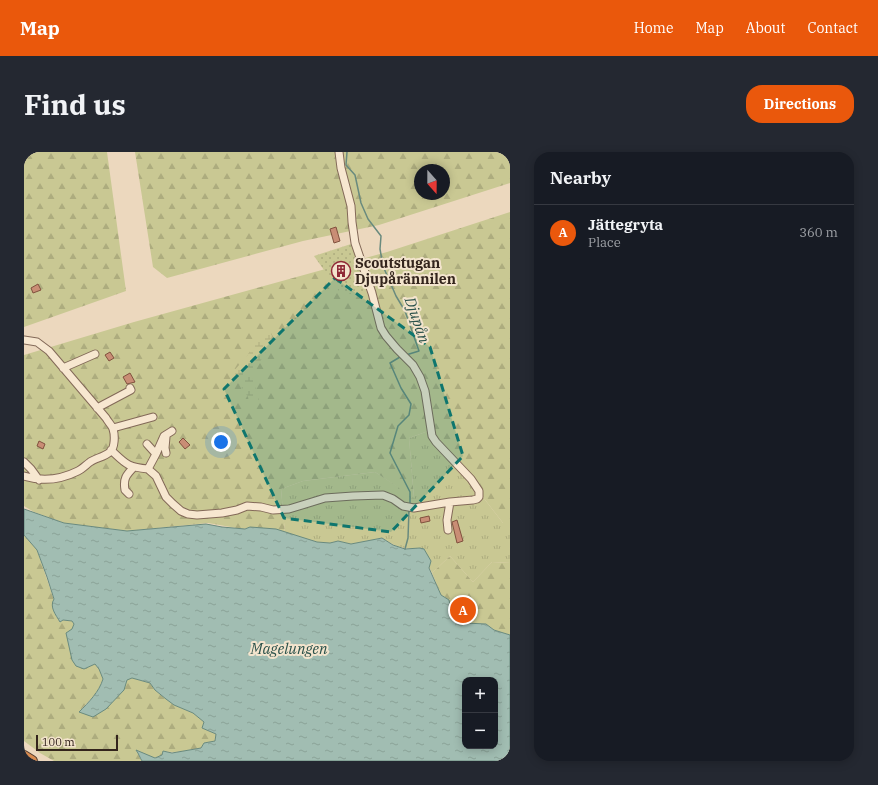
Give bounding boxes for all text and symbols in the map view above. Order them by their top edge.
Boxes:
text: Map [20,16,60,40]
text: Home [634,19,673,37]
text: Map [695,19,724,37]
text: About [746,19,785,37]
text: Contact [807,19,858,37]
button: Directions [746,85,854,123]
text: Find us [24,86,126,123]
north arrow [414,164,450,200]
text: Nearby [550,167,611,189]
text: Jättegryta [588,215,663,234]
text: A [558,224,568,241]
text: 360 m [799,224,838,241]
text: Place [588,234,621,251]
place label: Scoutstugan Djupårännilen [355,254,456,288]
building icon: Scoutstugan Djupårännilen [330,260,352,282]
water label: Djupån [400,293,434,346]
your location [211,432,231,452]
pin: A [450,595,476,625]
water label: Magelungen [249,639,328,658]
map controls [462,677,498,749]
button: + [462,677,498,713]
button: − [462,713,498,749]
scale bar [36,733,118,752]
text: 100 m [42,735,75,749]

